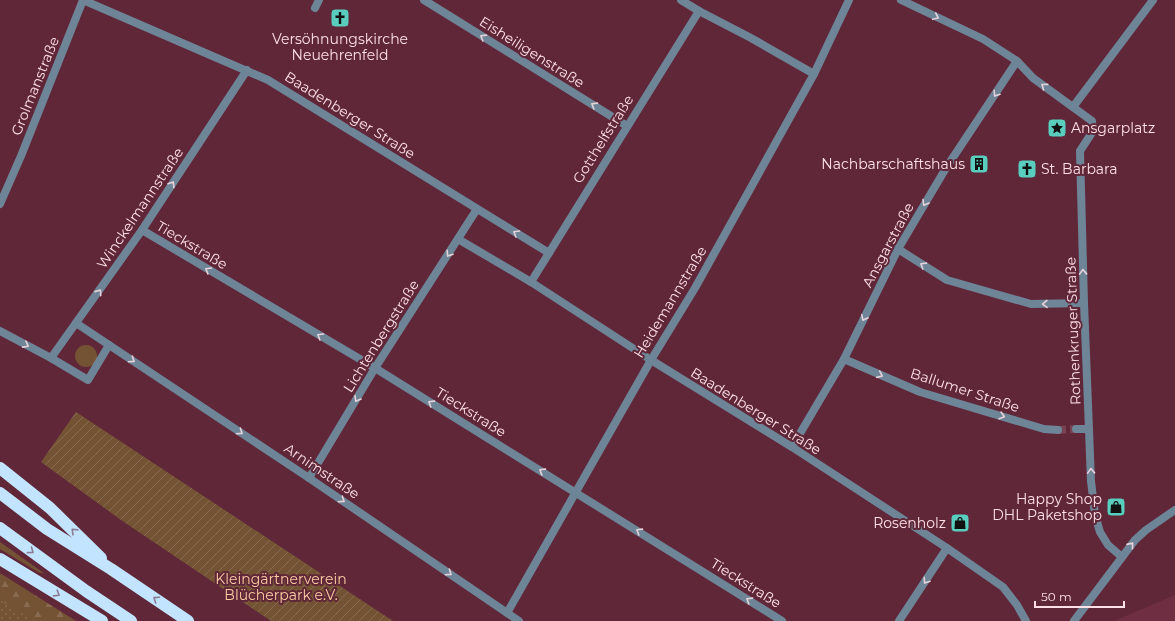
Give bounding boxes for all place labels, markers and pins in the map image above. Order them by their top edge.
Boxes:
church icon: Versöhnungskirche Neuehrenfeld [329,7,351,29]
place label: Versöhnungskirche Neuehrenfeld [272,30,408,64]
place icon: Ansgarplatz [1046,117,1068,139]
place label: Ansgarplatz [1071,119,1155,137]
building icon: Nachbarschaftshaus [968,153,990,175]
place label: Nachbarschaftshaus [821,155,965,173]
church icon: St. Barbara [1016,158,1038,180]
place label: St. Barbara [1041,160,1117,178]
place label: Happy Shop DHL Paketshop [992,490,1102,524]
shop icon: Happy Shop DHL Paketshop [1105,496,1127,518]
shop icon: Rosenholz [949,512,971,534]
place label: Rosenholz [873,514,946,532]

